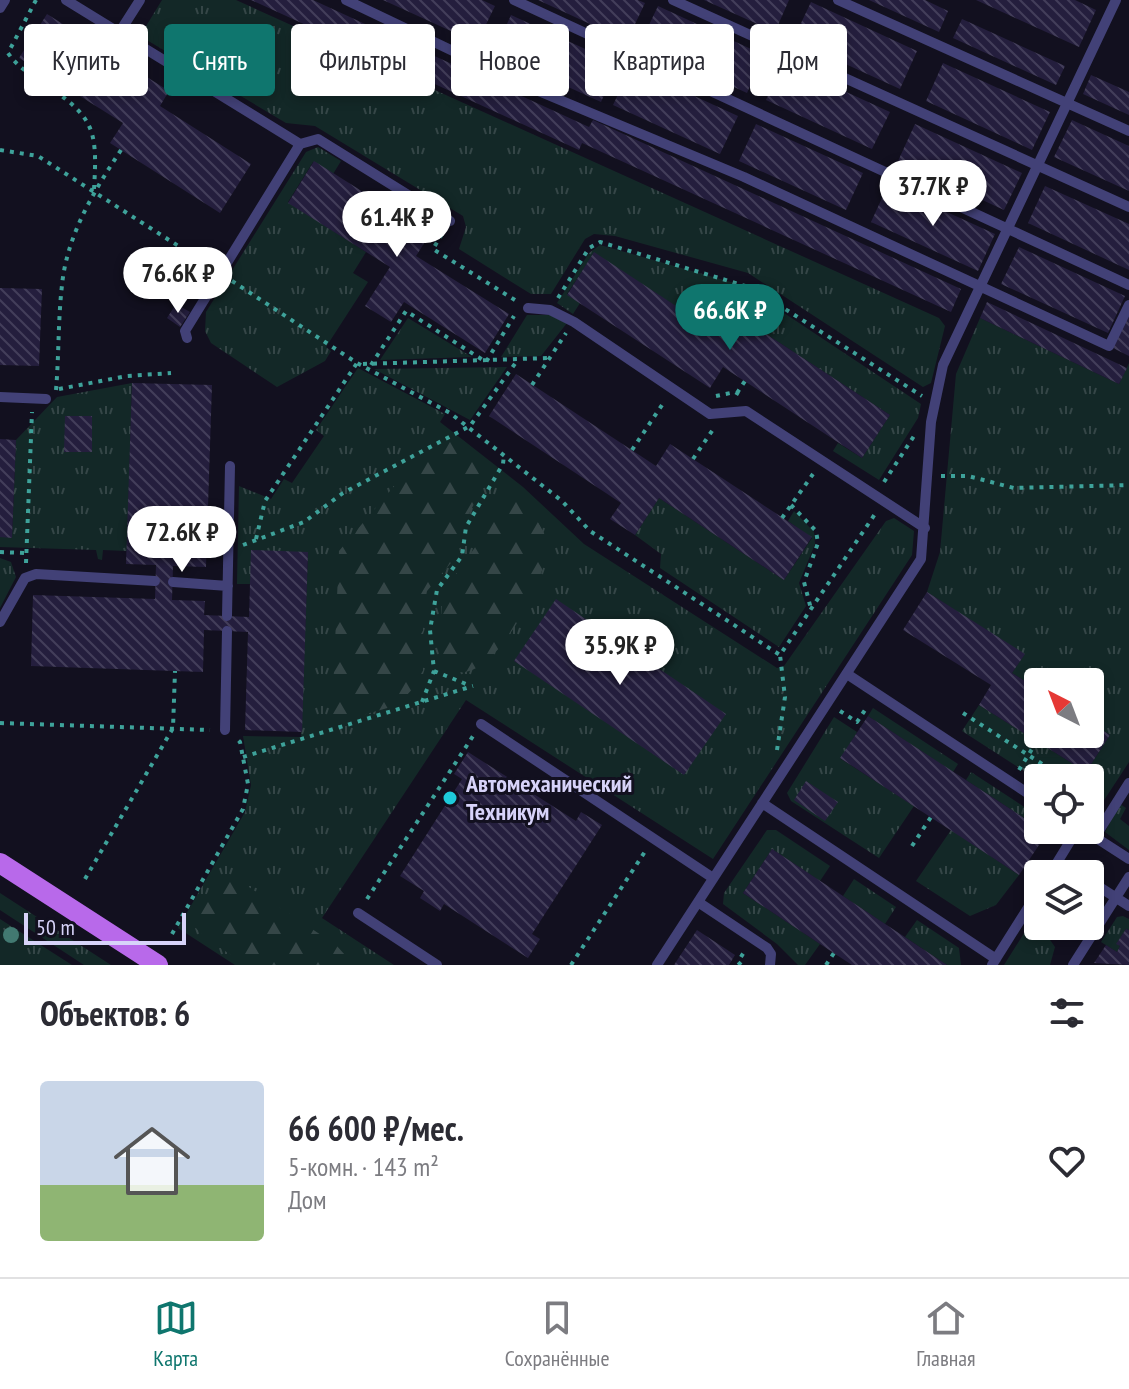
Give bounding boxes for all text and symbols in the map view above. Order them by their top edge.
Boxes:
chip: Купить [24,24,148,96]
chip: Снять [164,24,275,96]
chip: Фильтры [291,24,435,96]
chip: Новое [451,24,569,96]
chip: Квартира [585,24,734,96]
chip: Дом [750,24,847,96]
pin: 37.7K ₽ [859,160,1007,228]
text: 37.7K ₽ [898,169,968,202]
pin: 61.4K ₽ [323,191,471,259]
text: 61.4K ₽ [360,200,434,233]
pin: 76.6K ₽ [104,247,252,315]
text: 76.6K ₽ [141,256,215,289]
pin: 66.6K ₽ [656,284,804,352]
text: 66.6K ₽ [693,293,767,326]
pin: 72.6K ₽ [108,506,256,574]
text: 72.6K ₽ [145,515,219,548]
pin: 35.9K ₽ [546,619,694,687]
text: 35.9K ₽ [583,628,657,661]
north arrow [1024,668,1104,748]
map controls [1024,668,1104,940]
button: locate [1024,764,1104,844]
place label: Автомеханический Техникум [465,768,632,827]
marker: Автомеханический Техникум [441,789,459,807]
button: layers [1024,860,1104,940]
scale bar [24,909,186,945]
text: 50 m [36,913,75,941]
text: Объектов: 6 [40,991,190,1035]
icon: filters [1045,991,1089,1035]
text: 66 600 ₽/мес. [288,1106,464,1150]
icon: home [104,1113,200,1209]
icon: heart [1045,1139,1089,1183]
text: 5-комн. · 143 m² [288,1150,439,1183]
text: Дом [288,1183,326,1216]
tab: Карта [153,1296,198,1372]
tab: Сохранённые [505,1296,609,1372]
tab: Главная [916,1296,976,1372]

